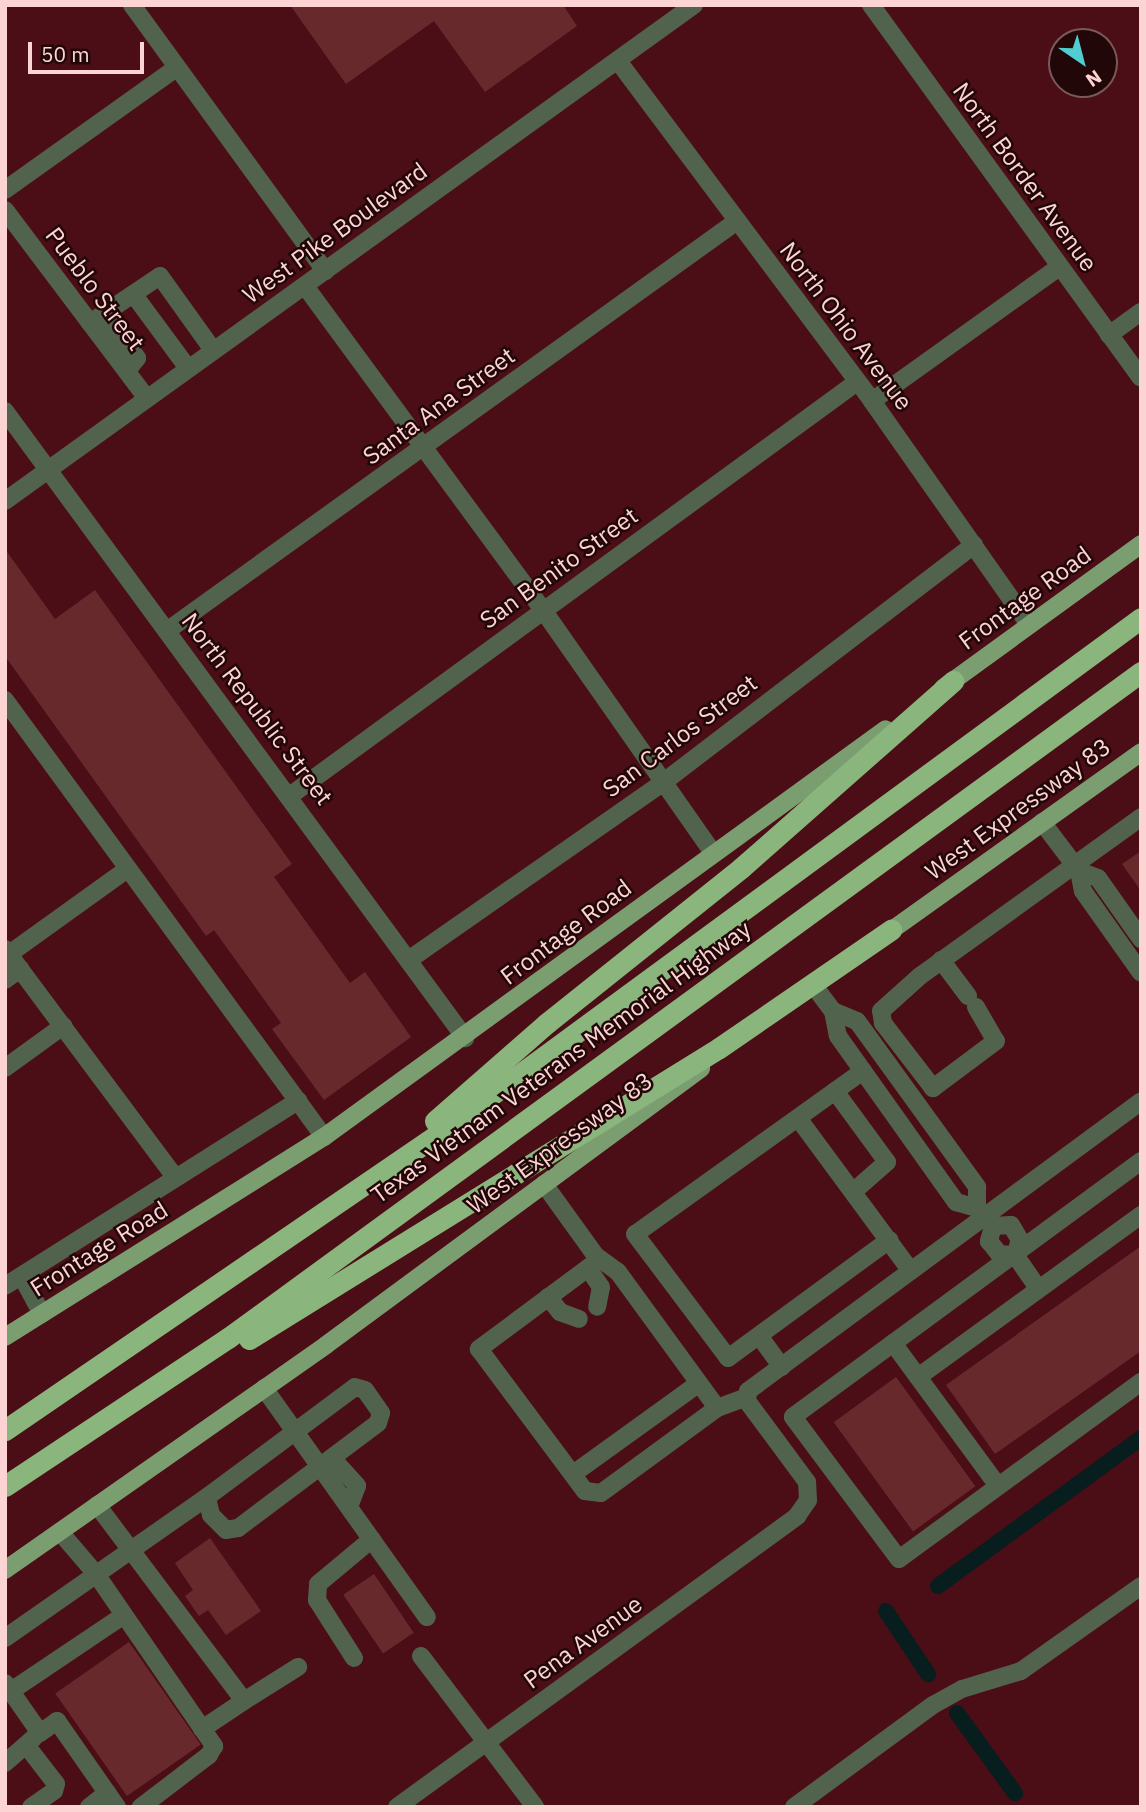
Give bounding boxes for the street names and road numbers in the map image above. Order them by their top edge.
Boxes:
street label: North Border Avenue [947,77,1103,277]
street label: West Pike Boulevard [237,156,433,310]
street label: Pueblo Street [39,222,151,356]
street label: North Ohio Avenue [773,236,919,416]
street label: Santa Ana Street [357,341,521,471]
street label: San Benito Street [475,501,643,635]
street label: Frontage Road [953,540,1097,656]
street label: North Republic Street [175,607,339,811]
street label: San Carlos Street [597,669,763,803]
street label: West Expressway 83 [920,732,1116,886]
street label: Frontage Road [495,873,637,991]
street label: Texas Vietnam Veterans Memorial Highway [365,914,757,1210]
street label: West Expressway 83 [462,1066,658,1220]
street label: Frontage Road [25,1195,173,1303]
street label: Pena Avenue [518,1589,648,1695]

